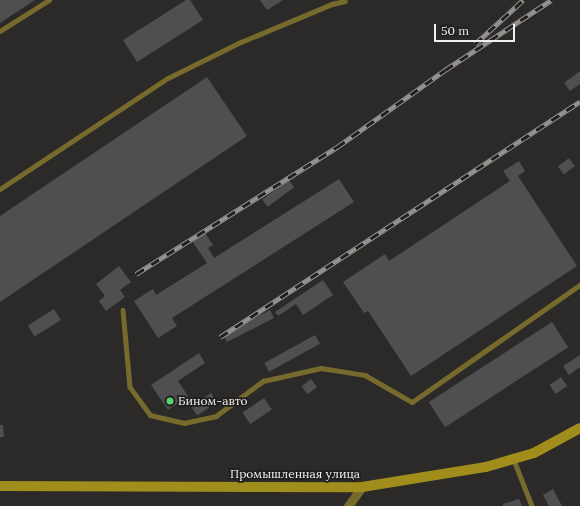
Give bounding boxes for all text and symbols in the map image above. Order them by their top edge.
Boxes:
scale bar [436,16,517,42]
text: 50 m [441,23,469,38]
place label: Бином-авто [178,394,248,408]
marker: Бином-авто [165,396,175,406]
street label: Промышленная улица [230,467,360,481]

